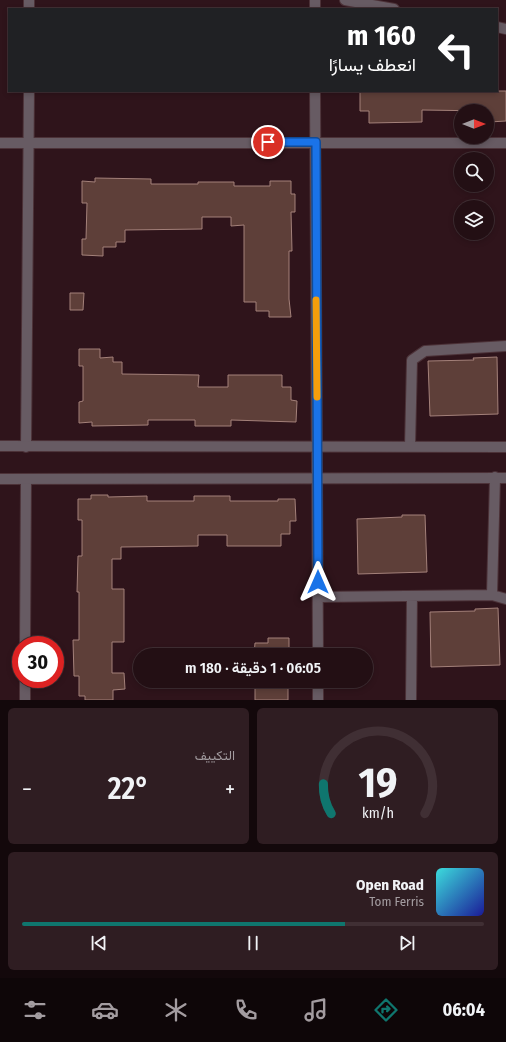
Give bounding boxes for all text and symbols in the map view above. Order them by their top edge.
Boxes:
text: 160 m [347,19,416,52]
icon: left [430,24,482,76]
text: انعطف يسارًا [329,54,416,76]
north arrow [454,104,494,144]
map controls [454,104,494,240]
pin [251,125,285,159]
icon: arrive [257,131,279,153]
button: search [454,152,494,192]
button: layers [454,200,494,240]
position arrow [297,561,339,603]
speed limit sign: 30 [12,636,64,688]
text: 06:05 · 1 دقيقة · 180 m [185,659,321,677]
text: التكييف [195,748,235,763]
text: 19 [358,758,397,808]
text: 22° [108,771,149,807]
text: − [22,776,32,803]
text: + [225,776,235,803]
text: km/h [362,805,393,822]
text: Open Road [356,876,424,894]
text: Tom Ferris [369,894,424,909]
icon: previous [88,932,110,954]
icon: pause [242,932,264,954]
icon: next [396,932,418,954]
icon: filters [21,996,49,1024]
icon: car [91,996,119,1024]
icon: climate [162,996,190,1024]
icon: phone [232,996,260,1024]
icon: music [302,996,330,1024]
icon: directions [372,996,400,1024]
text: 06:04 [442,999,485,1021]

